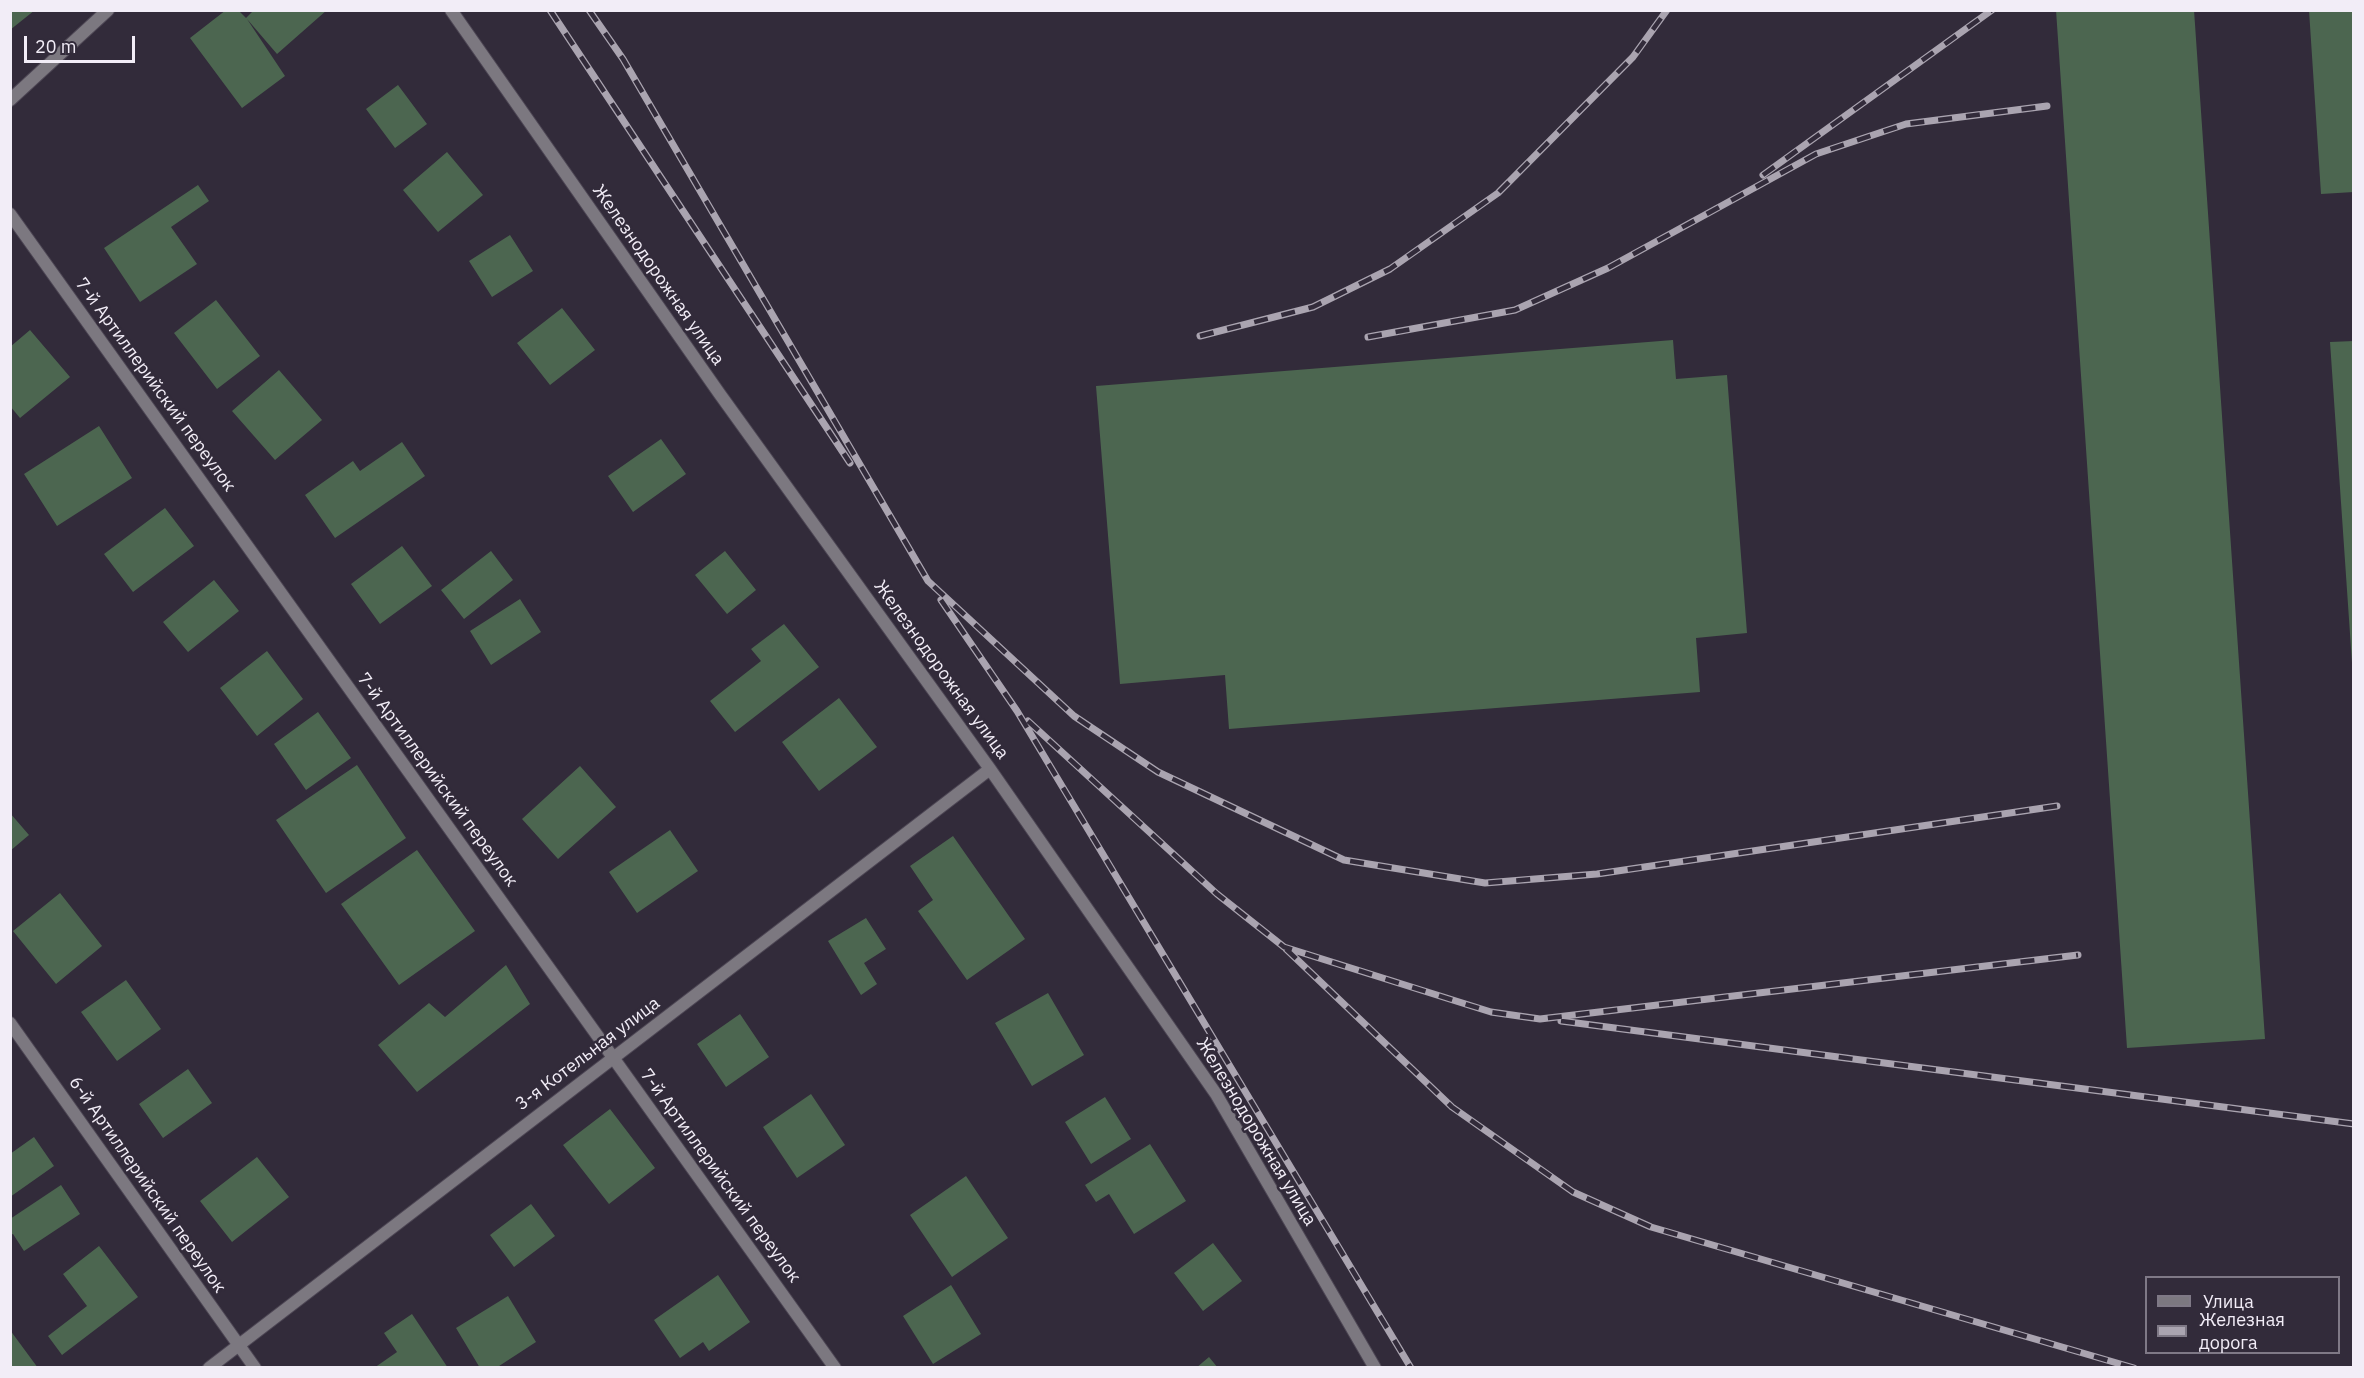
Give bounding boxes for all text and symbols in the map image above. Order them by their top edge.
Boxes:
scale bar [27,24,138,62]
text: 20 m [35,35,77,58]
street label: Железнодорожная улица [587,181,729,369]
street label: 7-й Артиллерийский переулок [70,274,240,496]
street label: Железнодорожная улица [869,576,1013,764]
street label: 7-й Артиллерийский переулок [352,669,522,891]
street label: 3-я Котельная улица [512,993,664,1115]
street label: Железнодорожная улица [1191,1034,1321,1230]
street label: 7-й Артиллерийский переулок [635,1065,805,1287]
street label: 6-й Артиллерийский переулок [64,1073,230,1297]
legend [2145,1276,2340,1354]
text: Улица [2203,1290,2254,1313]
text: Железная дорога [2199,1308,2285,1354]

